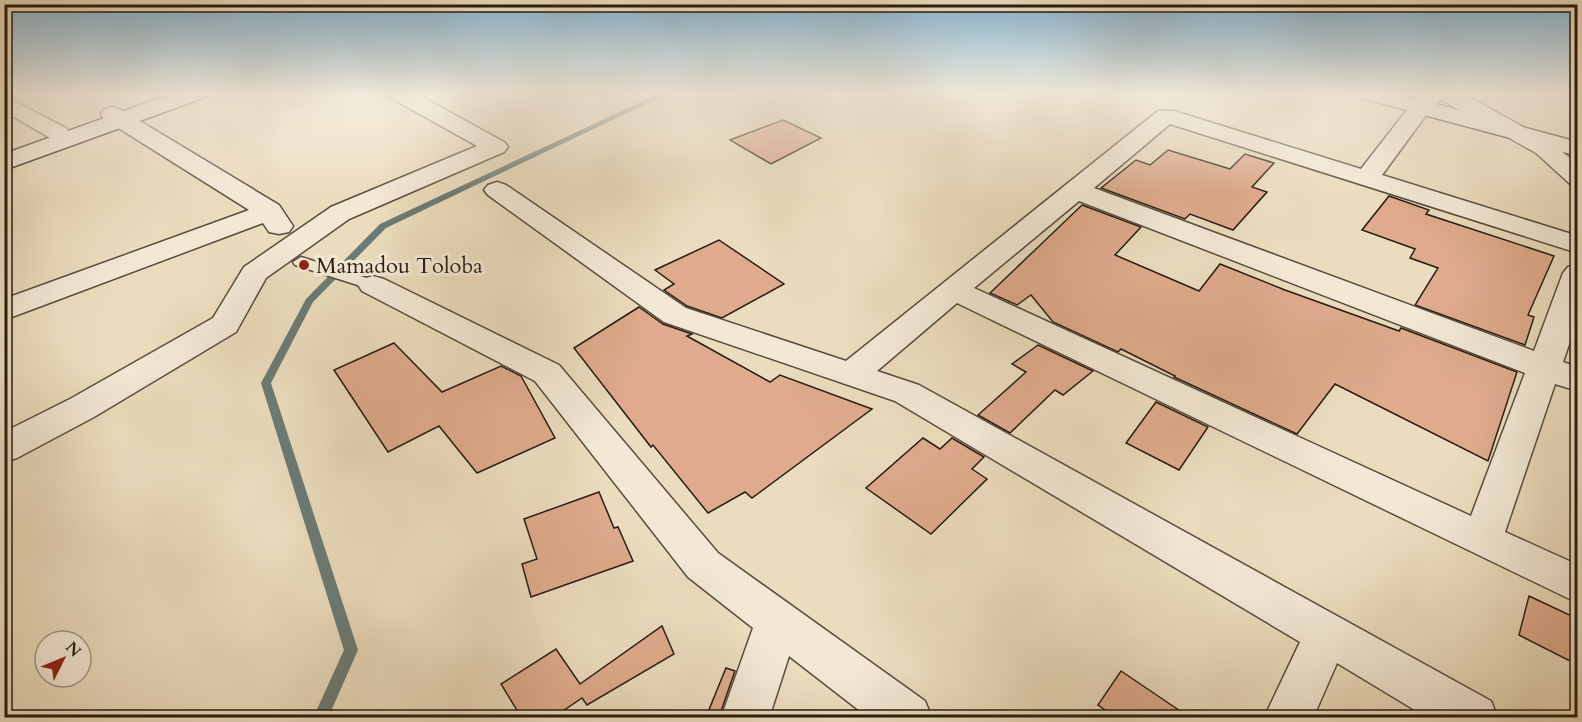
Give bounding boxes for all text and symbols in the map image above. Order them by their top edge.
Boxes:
place label: Mamadou Toloba [316,251,483,281]
marker: Mamadou Toloba [297,258,311,272]
north arrow [33,629,93,689]
text: N [60,637,86,662]

